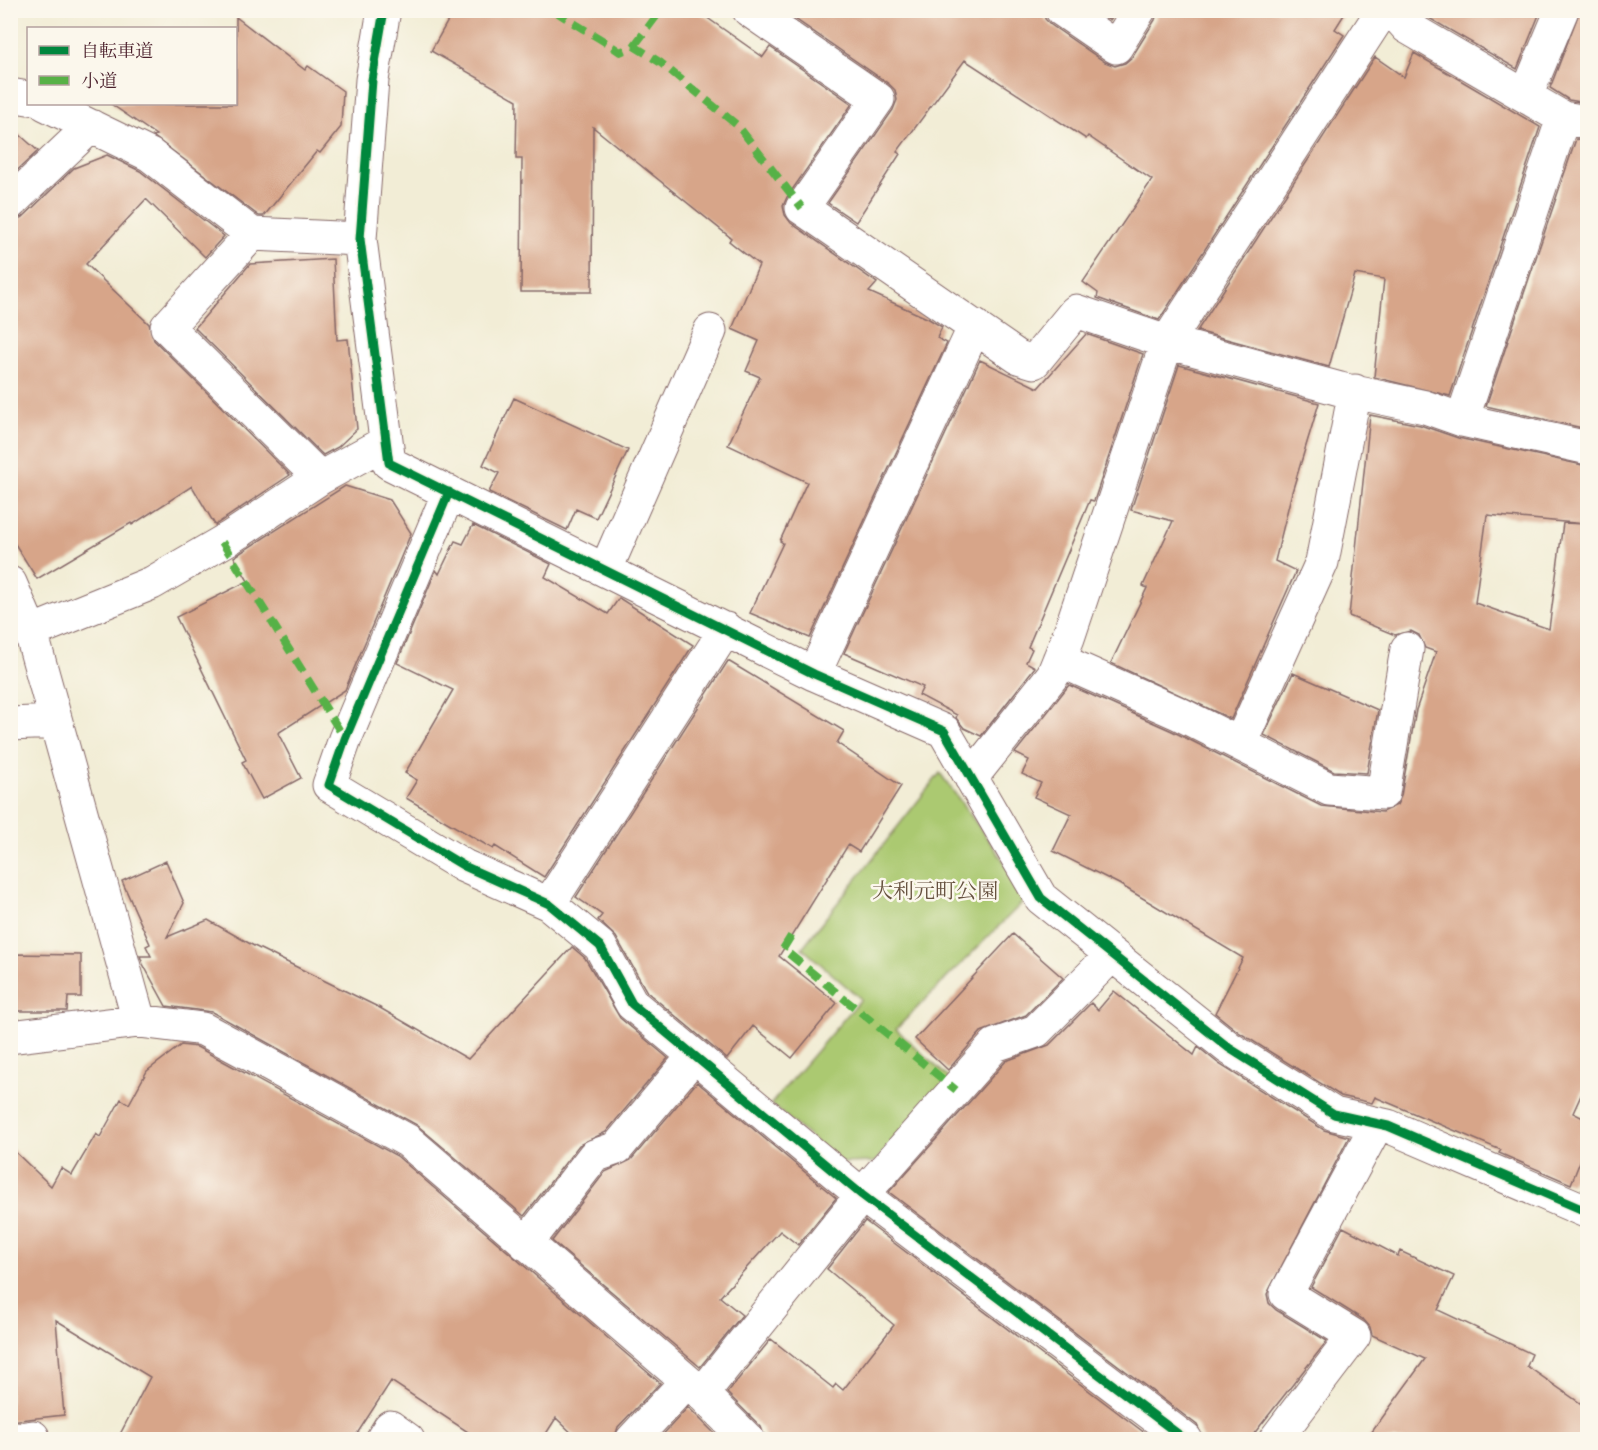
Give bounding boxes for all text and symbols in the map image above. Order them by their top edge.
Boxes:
legend [27,27,237,105]
text: 自転車道 [81,40,153,62]
text: 小道 [81,70,117,92]
park label: 大利元町公園 [872,878,998,904]

